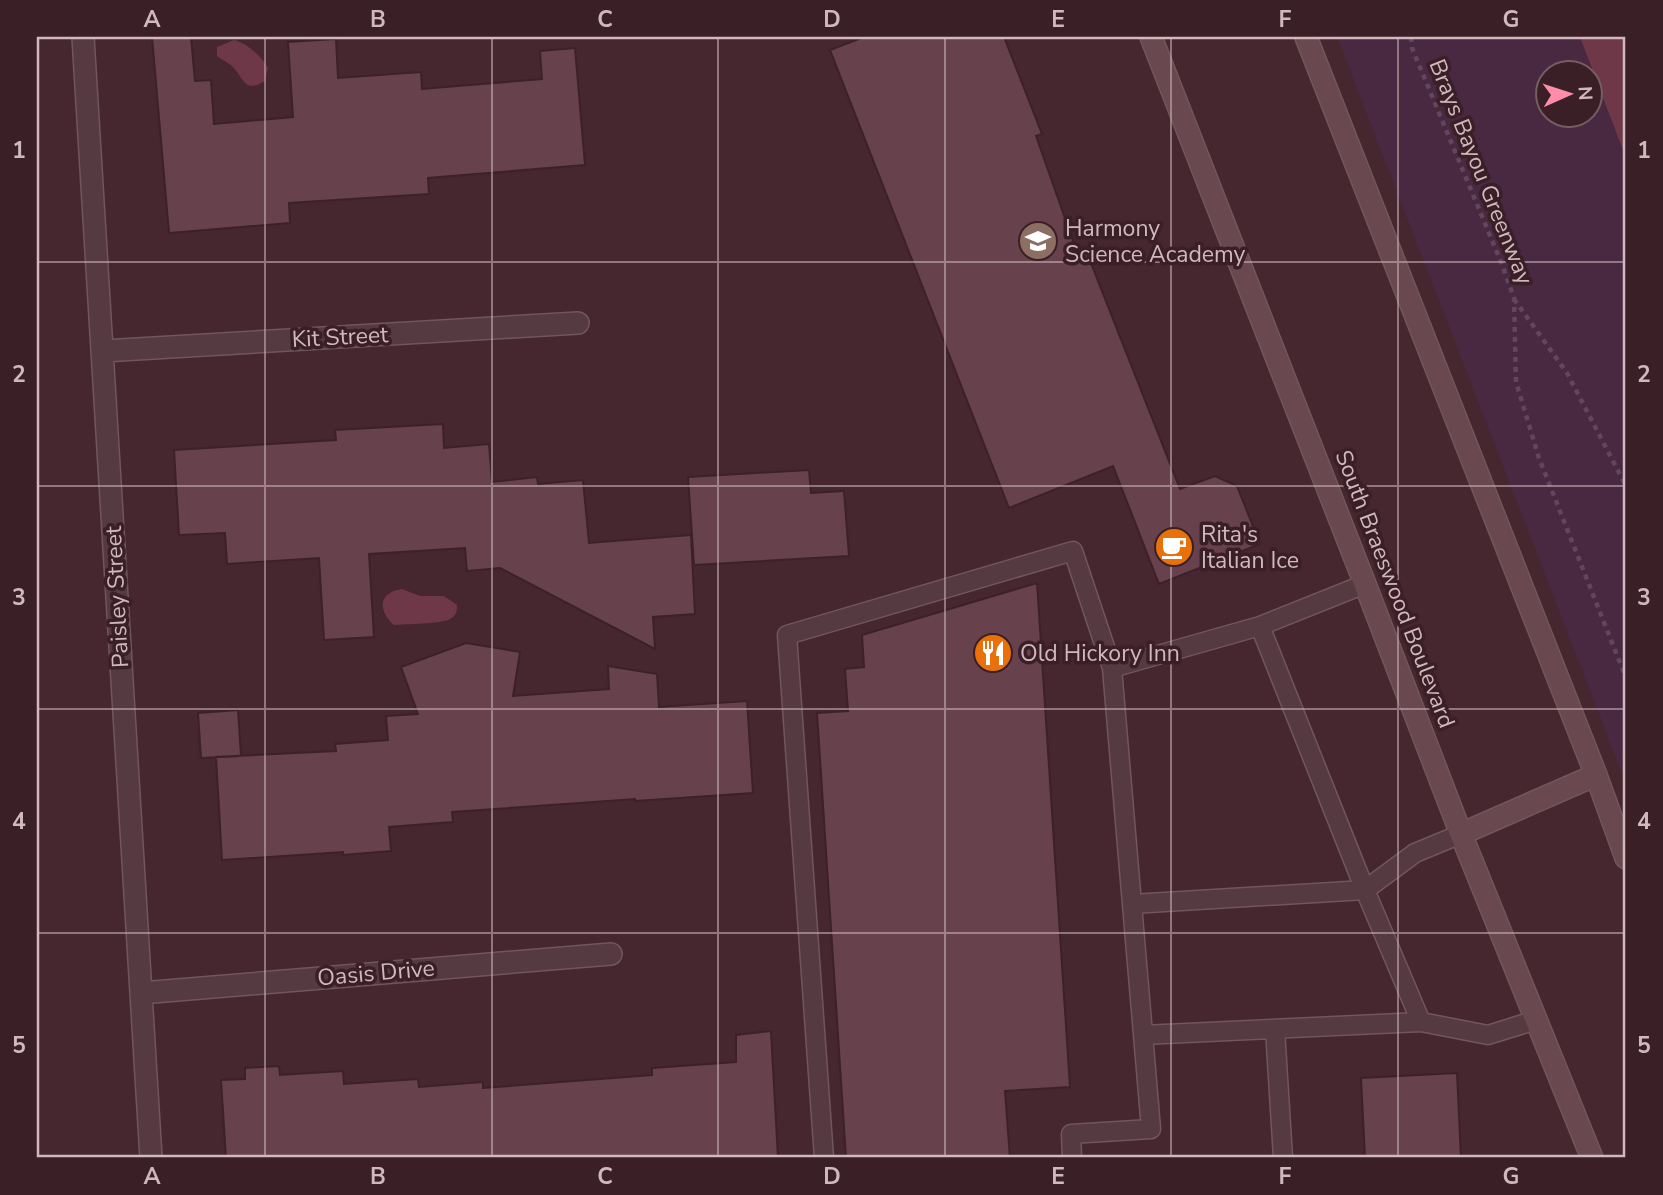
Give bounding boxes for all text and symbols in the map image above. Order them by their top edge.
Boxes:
text: A [143,4,161,35]
text: B [370,4,386,35]
text: C [597,4,613,35]
text: D [823,4,841,35]
text: E [1051,4,1065,35]
text: F [1279,4,1292,35]
text: G [1503,4,1519,35]
street label: Brays Bayou Greenway [1422,55,1540,289]
north arrow [1534,60,1604,130]
text: N [1572,85,1598,101]
text: 1 [12,135,26,166]
text: 1 [1637,135,1651,166]
place label: Harmony Science Academy [1065,213,1246,270]
school or university icon: Harmony Science Academy [1017,220,1059,262]
street label: Kit Street [291,319,390,355]
text: 2 [12,359,26,390]
text: 2 [1637,359,1651,390]
street label: South Braeswood Boulevard [1328,446,1462,732]
place label: Rita's Italian Ice [1201,519,1299,576]
street label: Paisley Street [98,524,136,669]
cafe icon: Rita's Italian Ice [1153,526,1195,568]
text: 3 [12,582,26,613]
text: 3 [1637,582,1651,613]
restaurant icon: Old Hickory Inn [972,632,1014,674]
place label: Old Hickory Inn [1020,638,1180,669]
text: 4 [12,806,26,837]
text: 4 [1637,806,1651,837]
street label: Oasis Drive [316,952,436,994]
text: 5 [12,1030,26,1061]
text: 5 [1637,1030,1651,1061]
text: A [143,1161,161,1192]
text: B [370,1161,386,1192]
text: C [597,1161,613,1192]
text: D [823,1161,841,1192]
text: E [1051,1161,1065,1192]
text: F [1279,1161,1292,1192]
text: G [1503,1161,1519,1192]

